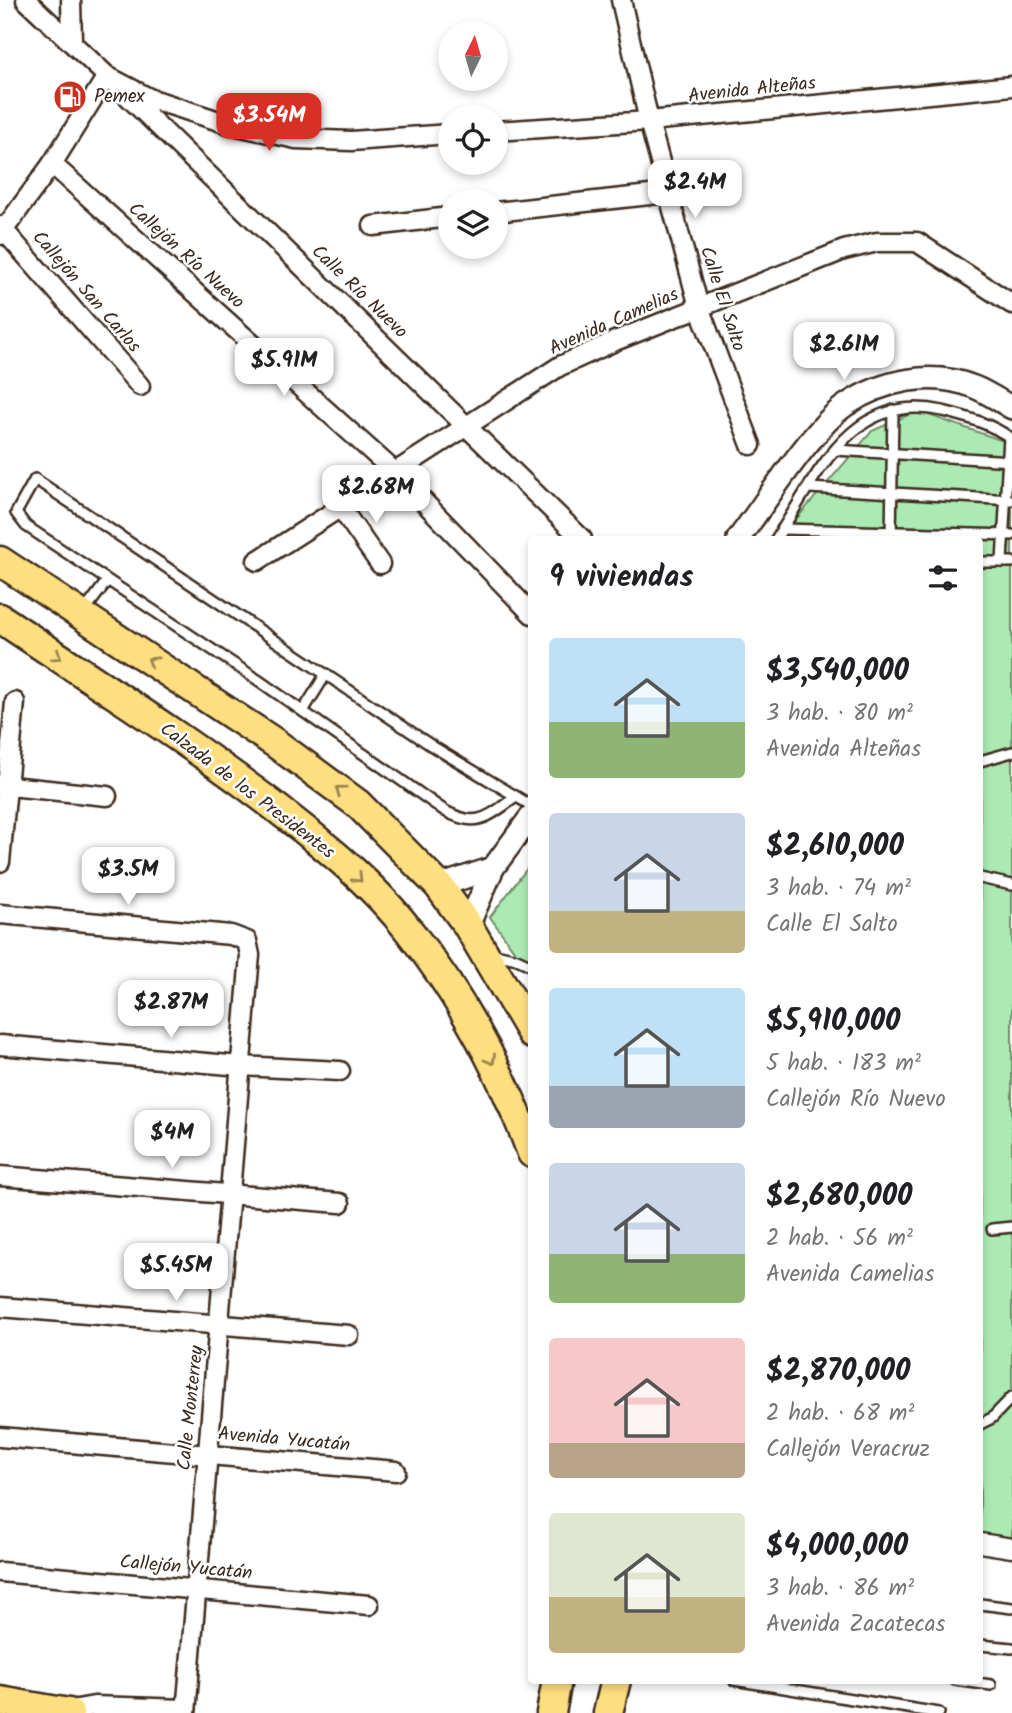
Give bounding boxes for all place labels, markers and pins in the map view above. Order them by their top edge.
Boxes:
fuel station icon: Pemex [51,78,89,116]
place label: Pemex [94,82,146,112]
pin: $3.54M [212,94,326,153]
pin: $2.4M [646,160,744,220]
pin: $2.61M [787,322,901,382]
pin: $5.91M [227,338,341,398]
pin: $2.68M [319,466,433,525]
pin: $3.5M [79,848,177,907]
pin: $2.87M [114,981,228,1040]
pin: $4M [138,1110,206,1170]
pin: $5.45M [119,1244,233,1303]

